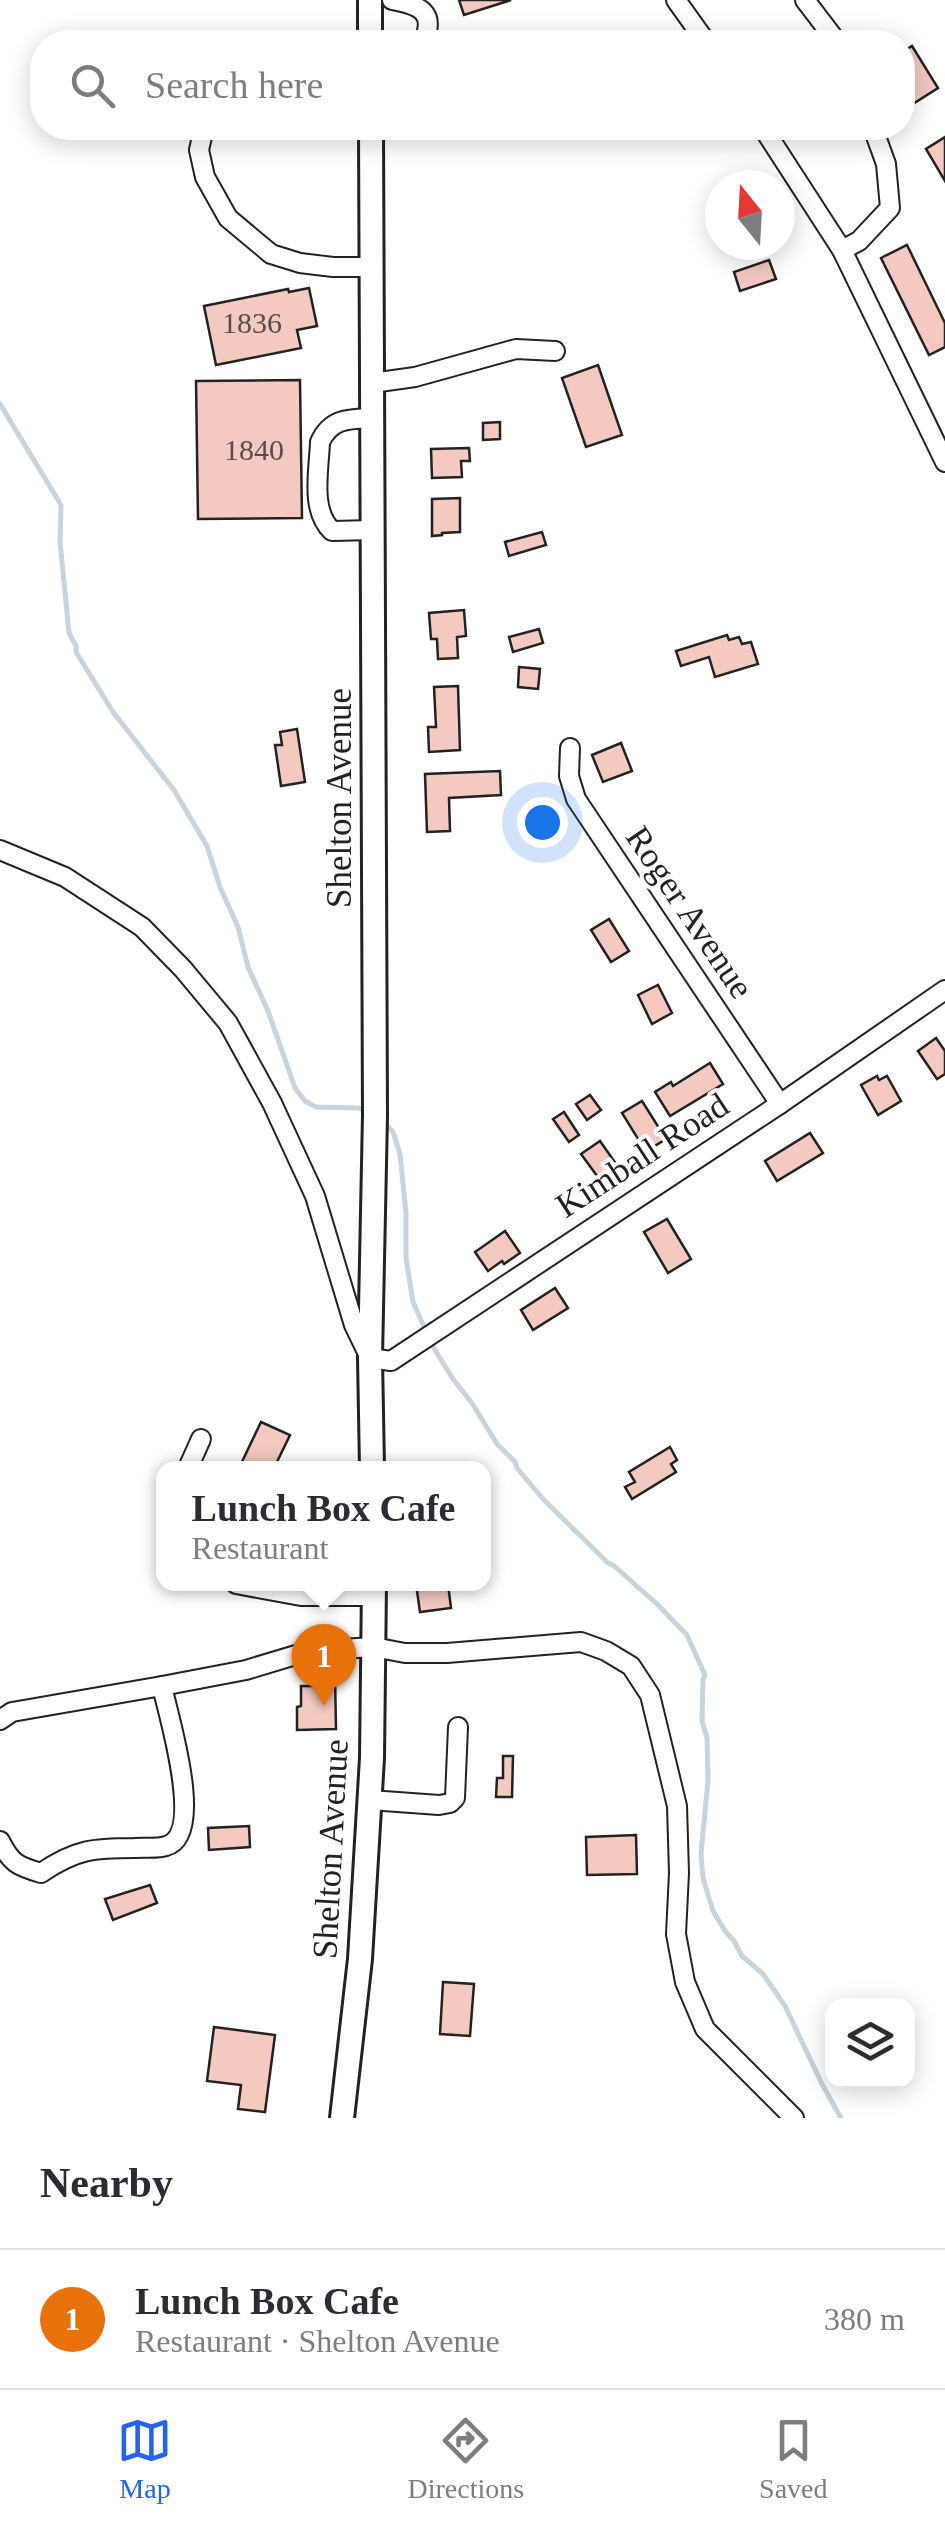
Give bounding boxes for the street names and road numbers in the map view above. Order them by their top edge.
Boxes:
street label: Shelton Avenue [320,688,359,908]
street label: Roger Avenue [618,819,761,1006]
street label: Kimball Road [549,1085,736,1226]
street label: Shelton Avenue [305,1738,356,1960]

